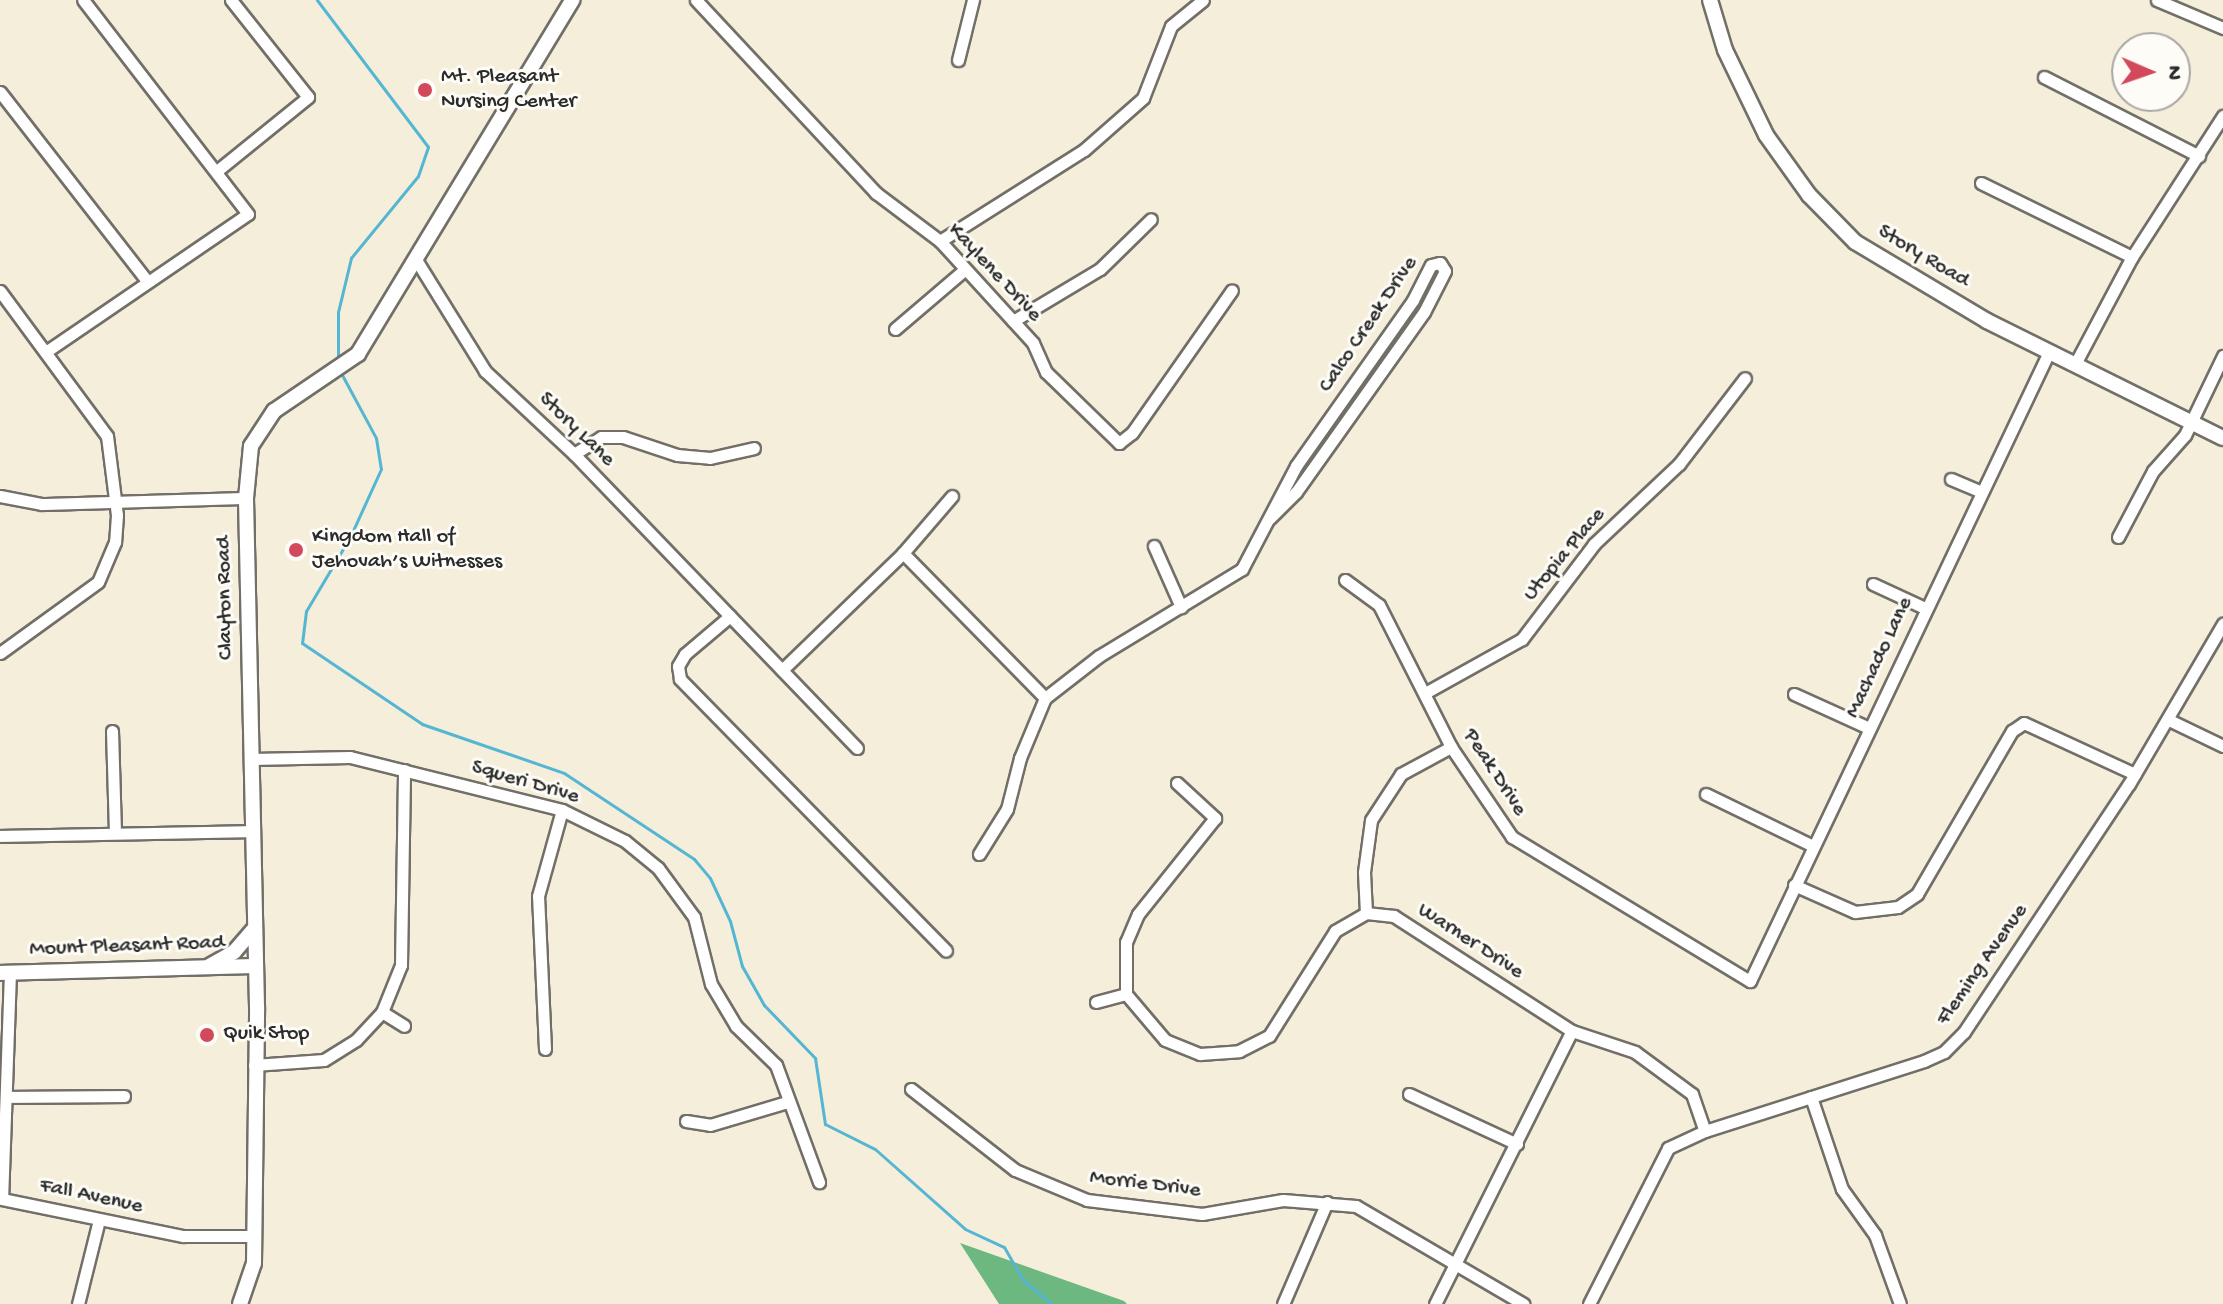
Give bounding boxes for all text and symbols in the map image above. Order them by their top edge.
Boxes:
north arrow [2111,32,2191,112]
place label: Mt. Pleasant Nursing Center [441,64,576,116]
text: N [2160,65,2186,80]
marker: Mt. Pleasant Nursing Center [416,81,434,99]
street label: Kaylene Drive [941,218,1047,328]
street label: Story Road [1872,219,1974,295]
street label: Calco Creek Drive [1314,252,1424,398]
street label: Story Lane [532,387,620,473]
street label: Utopia Place [1518,503,1612,607]
place label: Kingdom Hall of Jehovah’s Witnesses [312,524,502,576]
street label: Clayton Road [212,536,240,660]
marker: Kingdom Hall of Jehovah’s Witnesses [287,541,305,559]
street label: Machado Lane [1840,593,1920,723]
street label: Peak Drive [1456,724,1532,822]
street label: Squeri Drive [468,755,582,811]
street label: Warner Drive [1412,898,1528,986]
street label: Fleming Avenue [1931,899,2035,1031]
street label: Mount Pleasant Road [29,930,225,964]
place label: Quik Stop [223,1022,309,1048]
marker: Quik Stop [198,1026,216,1044]
street label: Morrie Drive [1088,1165,1202,1205]
street label: Fall Avenue [37,1173,145,1221]

